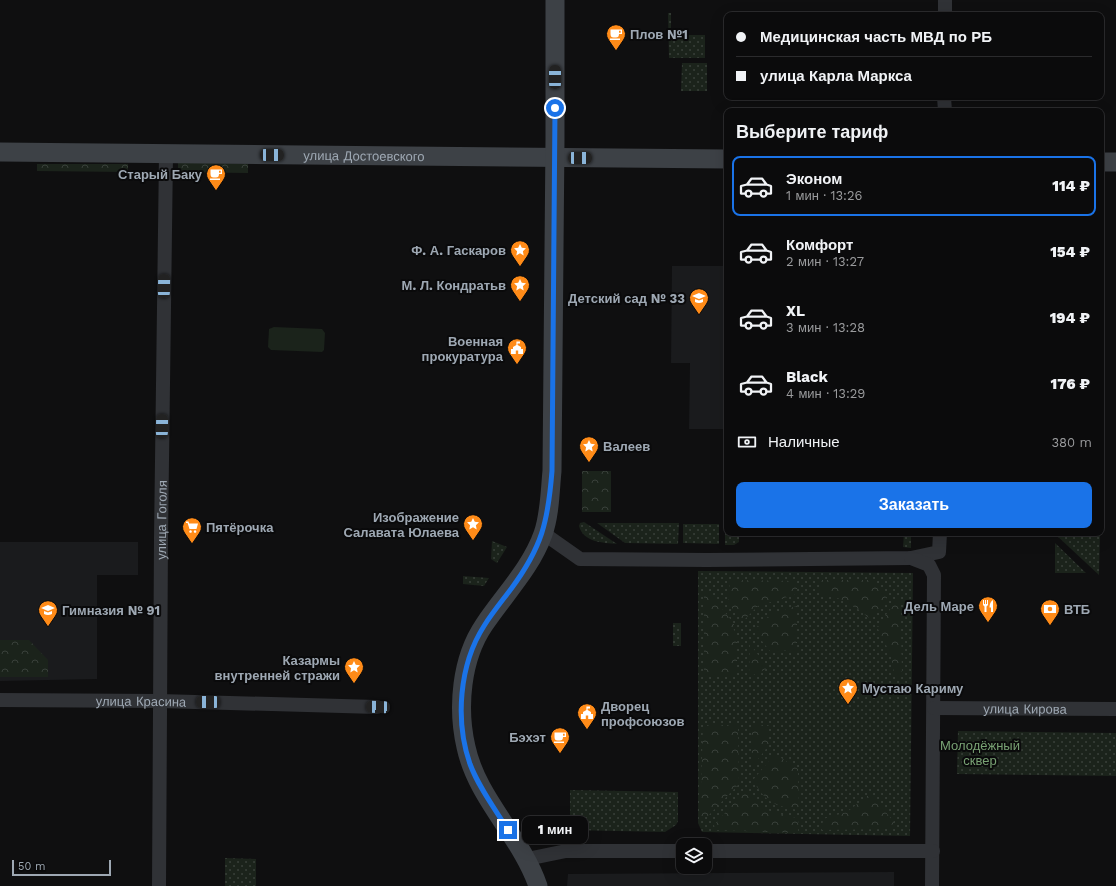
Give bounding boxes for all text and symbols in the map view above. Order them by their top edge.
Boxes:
cafe icon: Плов №1 [605,23,627,51]
place label: Плов №1 [630,27,688,42]
text: Медицинская часть МВД по РБ [760,28,992,46]
car [549,65,561,89]
text: улица Карла Маркса [760,67,912,85]
route start [546,99,564,117]
text: Выберите тариф [736,121,888,142]
street label: улица Достоевского [303,147,425,164]
car [260,149,284,161]
car [568,152,592,164]
cafe icon: Старый Баку [205,163,227,191]
place label: Старый Баку [118,167,203,182]
icon: car [738,168,774,204]
text: Эконом [786,170,842,188]
text: 114 ₽ [1052,177,1090,195]
text: 1 мин · 13:26 [786,188,862,203]
icon: car [738,234,774,270]
text: Комфорт [786,236,853,254]
place icon: Ф. А. Гаскаров [509,239,531,267]
place label: Ф. А. Гаскаров [411,243,506,258]
text: 154 ₽ [1050,243,1090,261]
text: 2 мин · 13:27 [786,254,864,269]
car [158,274,170,298]
place icon: М. Л. Кондратьв [509,274,531,302]
place label: М. Л. Кондратьв [402,278,506,293]
school or university icon: Детский сад № 33 [688,287,710,315]
place label: Детский сад № 33 [568,291,685,306]
icon: car [738,300,774,336]
text: XL [786,302,805,320]
text: 194 ₽ [1050,309,1090,327]
text: 3 мин · 13:28 [786,320,865,335]
place label: Военная прокуратура [422,334,504,364]
public building icon: Военная прокуратура [506,337,528,365]
icon: car [738,366,774,402]
text: Black [786,368,828,386]
text: 176 ₽ [1051,375,1090,393]
text: 4 мин · 13:29 [786,386,865,401]
car [156,414,168,438]
icon: cash [736,431,758,453]
text: Наличные [768,433,840,451]
place icon: Валеев [578,435,600,463]
text: 380 m [1052,435,1092,450]
place label: Валеев [603,439,650,454]
street label: улица Гоголя [153,480,169,560]
button: Заказать [736,482,1092,528]
place label: Изображение Салавата Юлаева [344,510,460,540]
place icon: Изображение Салавата Юлаева [462,513,484,541]
supermarket icon: Пятёрочка [181,516,203,544]
place label: Пятёрочка [206,520,274,535]
restaurant icon: Дель Маре [977,595,999,623]
bank icon: ВТБ [1039,598,1061,626]
school or university icon: Гимназия № 91 [37,599,59,627]
place label: Дель Маре [904,599,974,614]
place label: ВТБ [1064,602,1090,617]
place label: Гимназия № 91 [62,603,160,618]
place label: Казармы внутренней стражи [215,653,340,683]
place icon: Казармы внутренней стражи [343,656,365,684]
place icon: Мустаю Кариму [837,677,859,705]
place label: Мустаю Кариму [862,681,964,696]
street label: улица Красина [96,693,187,709]
car [196,696,220,708]
place label: Дворец профсоюзов [601,699,684,729]
car [366,701,390,713]
street label: улица Кирова [983,701,1068,716]
public building icon: Дворец профсоюзов [576,702,598,730]
cafe icon: Бэхэт [549,726,571,754]
place label: Бэхэт [509,730,546,745]
park label: Молодёжный сквер [940,738,1020,768]
callout: 1 мин [522,816,588,844]
route end [499,821,517,839]
text: 1 мин [538,822,572,837]
map controls [676,838,712,874]
button: layers [676,838,712,874]
scale bar [12,858,111,877]
text: 50 m [18,860,45,873]

